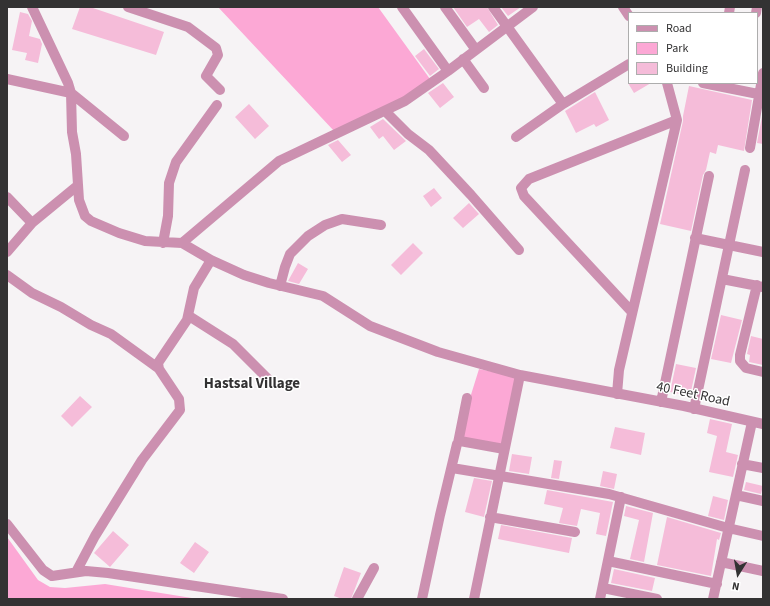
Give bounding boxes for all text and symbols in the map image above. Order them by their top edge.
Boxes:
legend [628,12,758,84]
text: Road [666,20,692,37]
text: Park [666,40,688,57]
text: Building [666,60,708,77]
district label: Hastsal Village [204,376,300,394]
street label: 40 Feet Road [655,379,731,411]
north arrow [718,554,758,594]
text: N [731,578,741,594]

